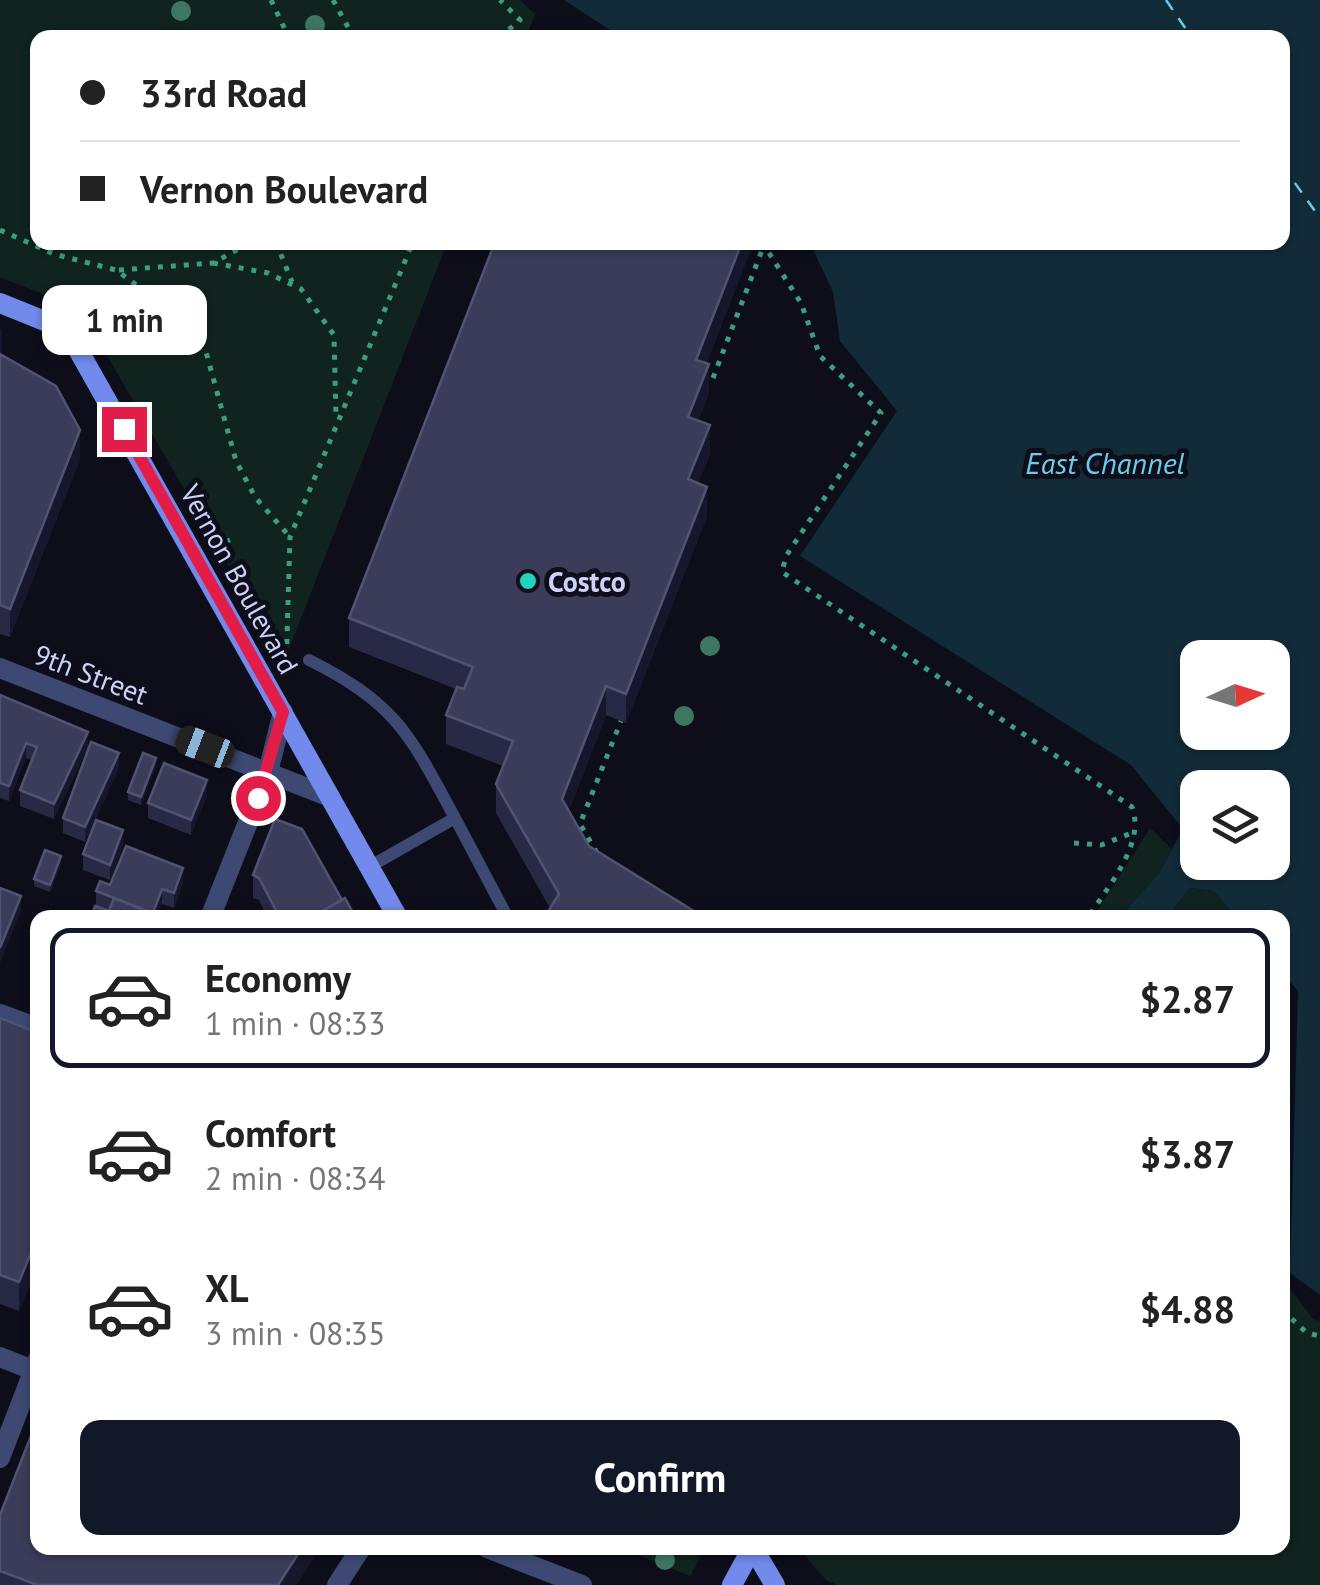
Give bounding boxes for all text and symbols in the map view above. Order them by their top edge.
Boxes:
text: 33rd Road [140,68,307,117]
text: Vernon Boulevard [140,164,428,213]
callout: 1 min [42,284,206,354]
text: 1 min [85,299,164,341]
route end [102,407,147,452]
water label: East Channel [1025,443,1185,482]
street label: Vernon Boulevard [172,477,307,680]
place label: Costco [548,563,626,600]
marker: Costco [517,570,539,592]
street label: 9th Street [29,635,154,713]
north arrow [1180,640,1290,750]
map controls [1180,640,1290,880]
car [172,722,238,772]
button: layers [1180,770,1290,880]
route start [236,776,281,821]
icon: car [85,953,175,1043]
text: Economy [205,953,351,1002]
text: $2.87 [1139,974,1235,1023]
text: 1 min · 08:33 [205,1002,385,1044]
icon: car [85,1108,175,1198]
text: Comfort [205,1108,336,1157]
text: $3.87 [1139,1129,1235,1178]
text: 2 min · 08:34 [205,1157,385,1199]
icon: car [85,1263,175,1353]
text: XL [205,1263,249,1312]
text: $4.88 [1139,1284,1235,1333]
text: 3 min · 08:35 [205,1312,385,1354]
button: Confirm [80,1420,1240,1535]

